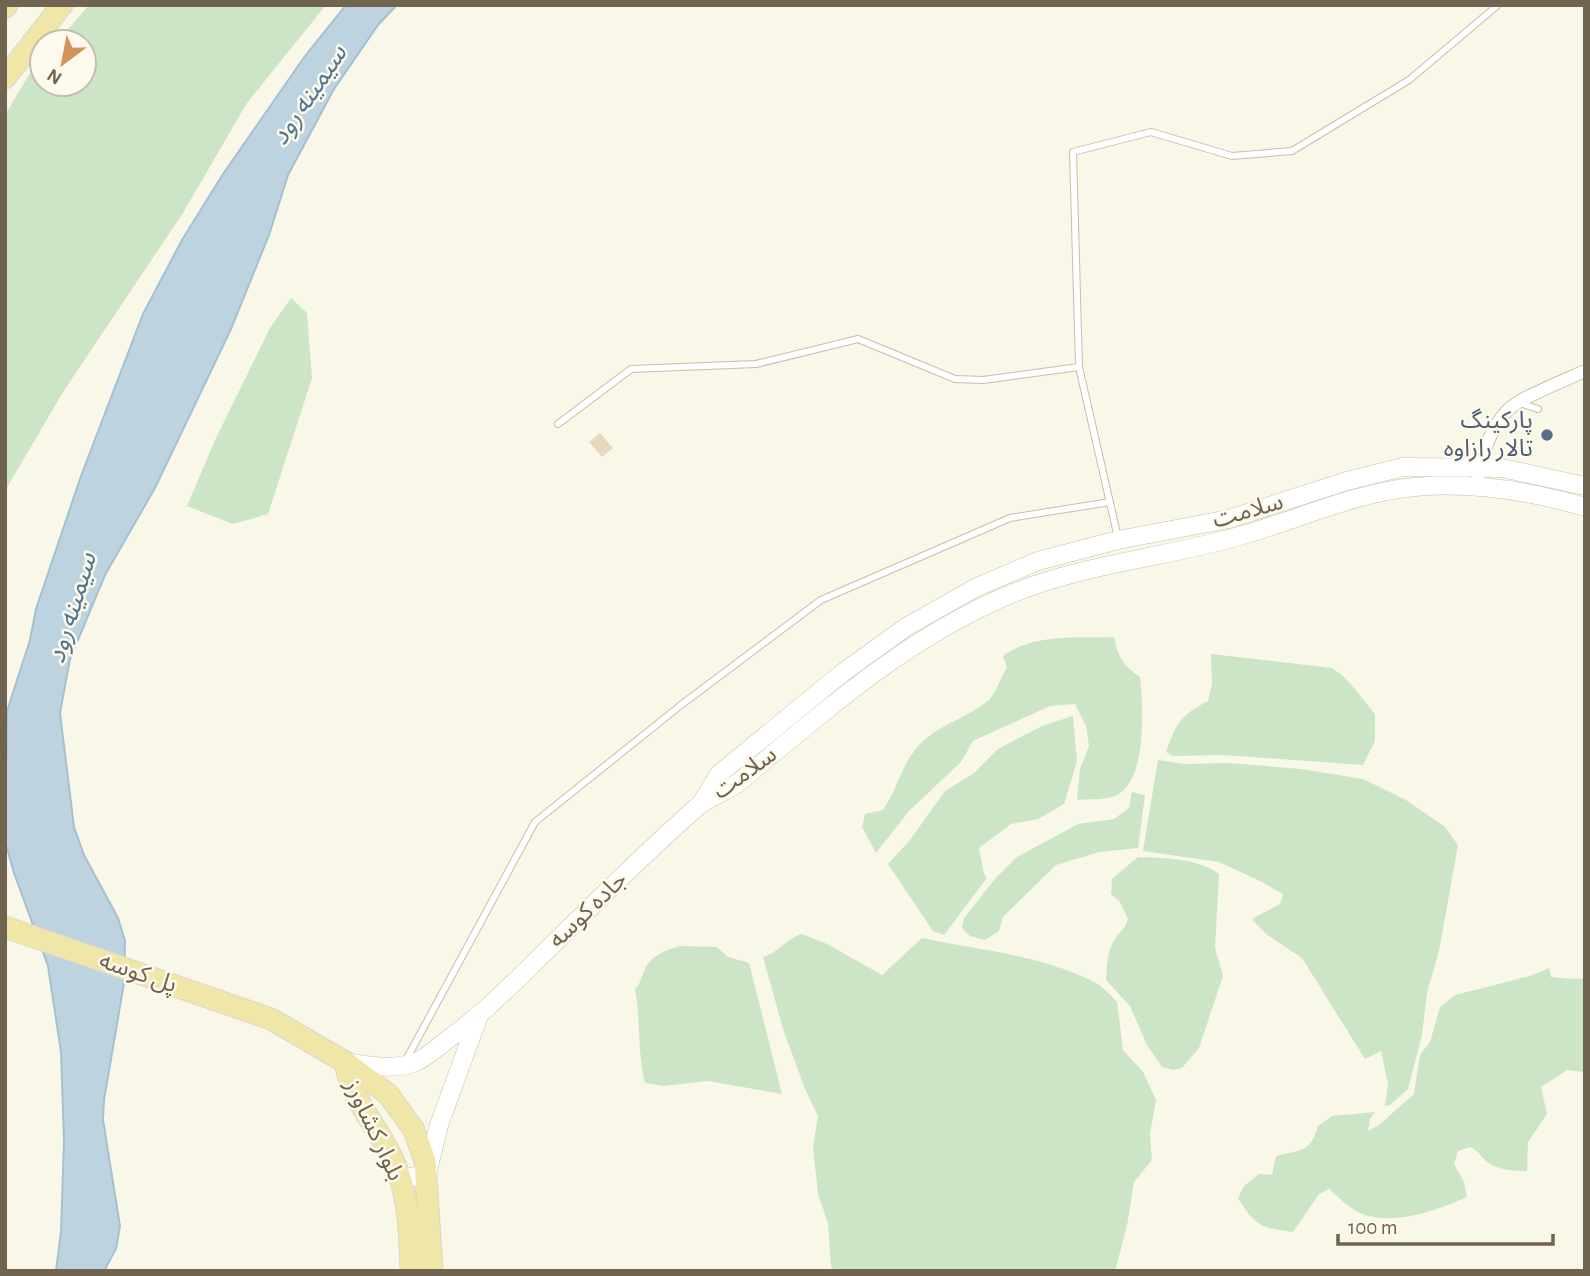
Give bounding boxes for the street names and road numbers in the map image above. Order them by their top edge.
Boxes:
street label: سلامت [1210,490,1286,532]
street label: سلامت [709,742,781,804]
street label: جاده کوسه [544,867,632,953]
street label: پل کوسه [95,949,180,1000]
street label: بلوار کشاورز [339,1075,408,1185]

